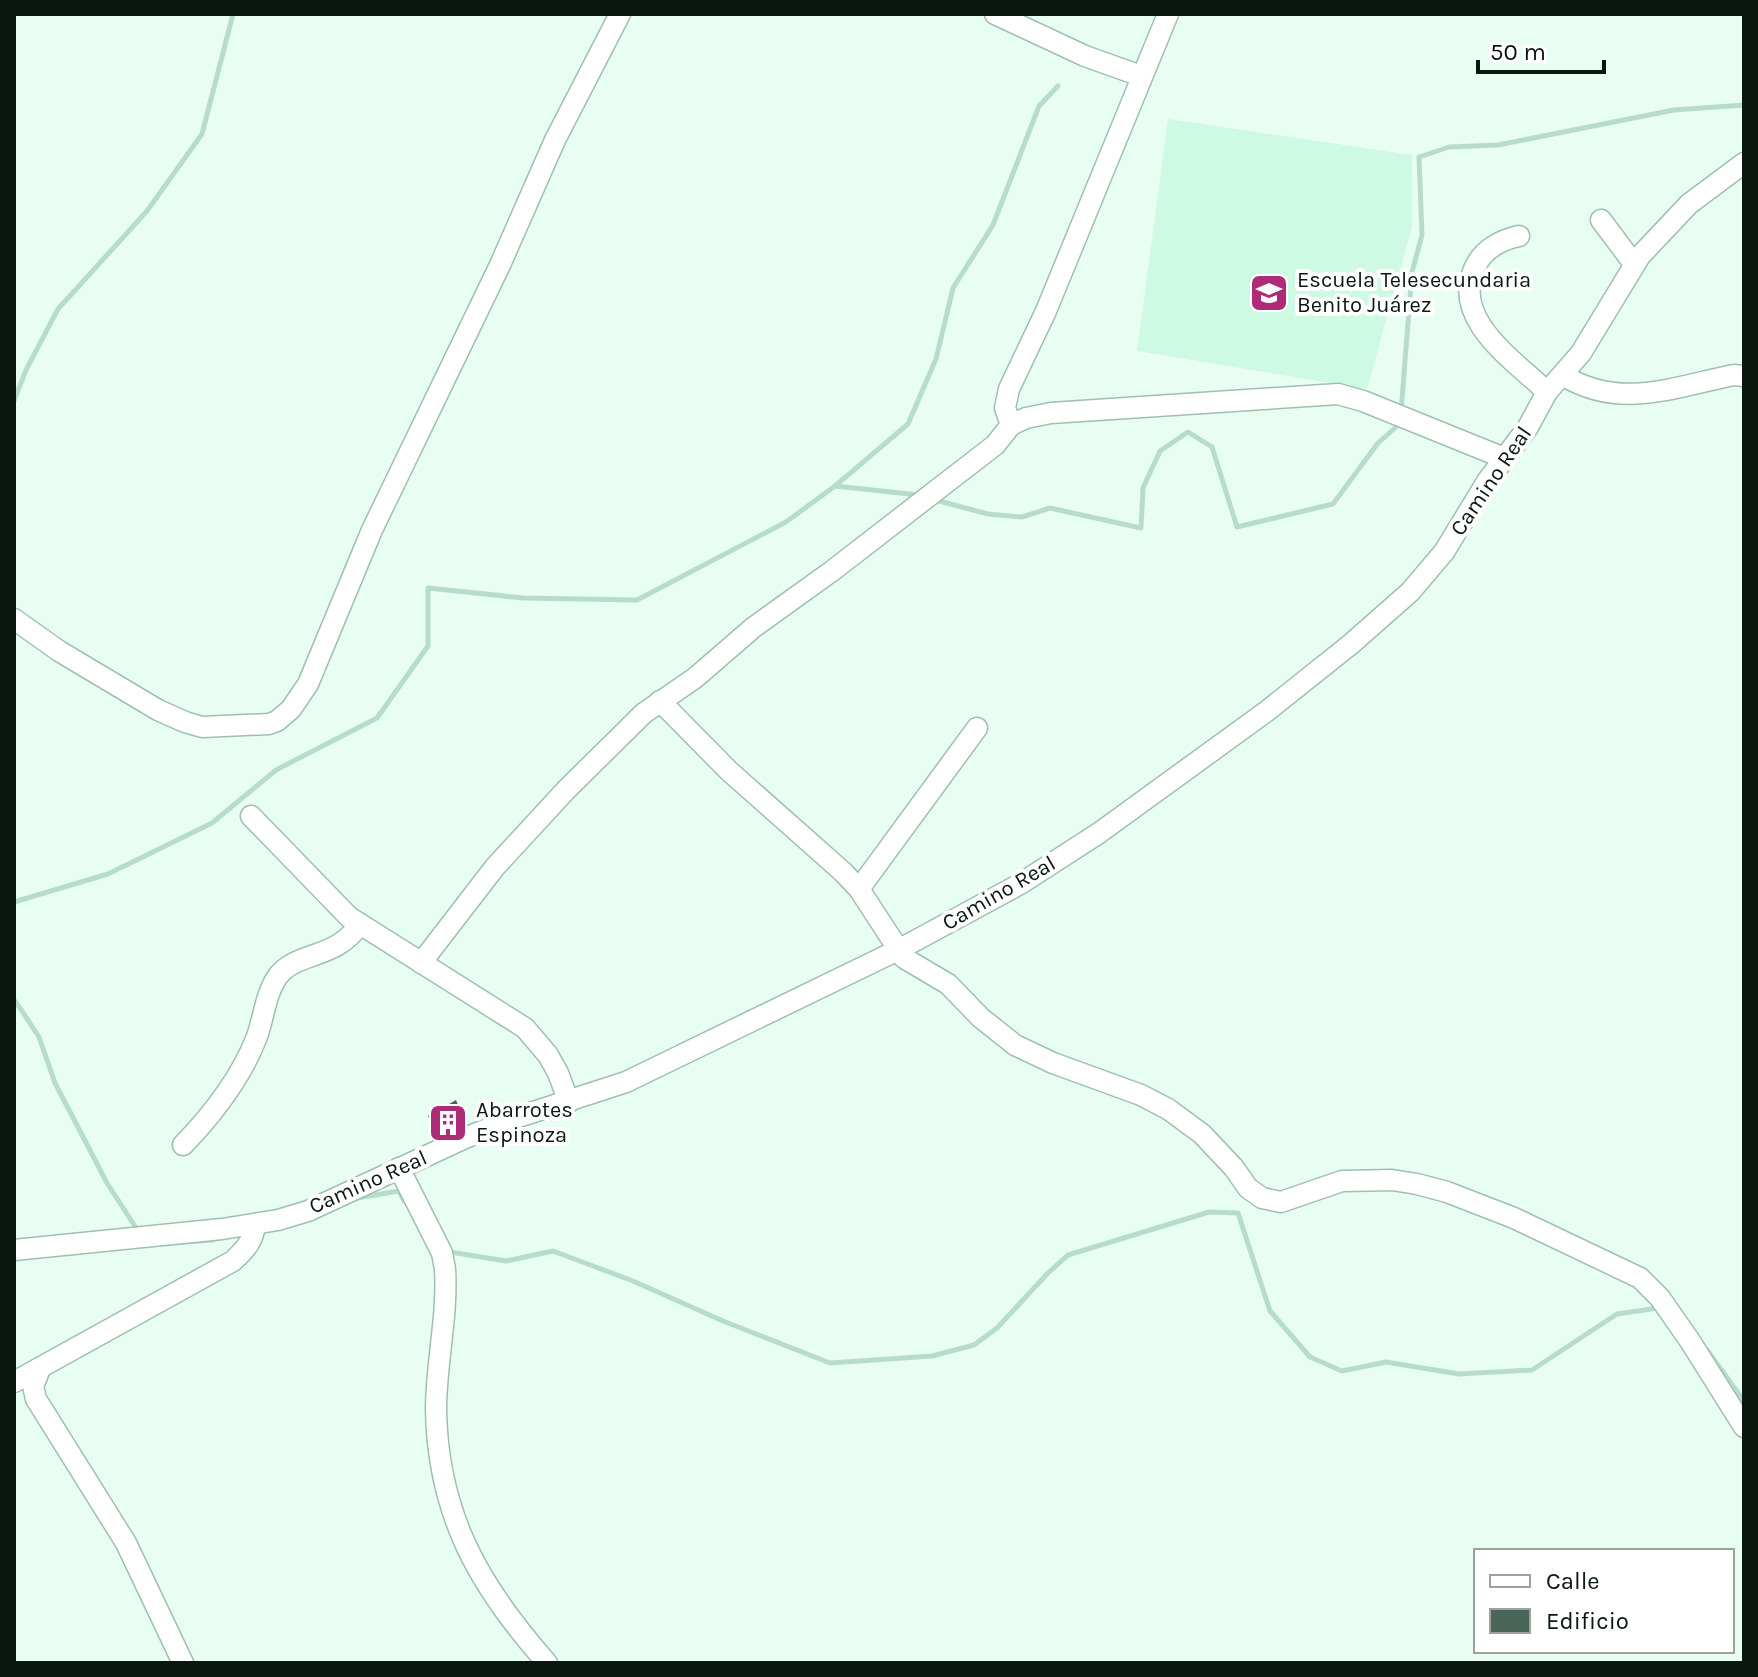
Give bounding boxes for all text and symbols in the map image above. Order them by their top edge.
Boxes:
scale bar [1478,24,1604,74]
text: 50 m [1490,38,1546,66]
place label: Escuela Telesecundaria Benito Juárez [1297,267,1531,318]
school or university icon: Escuela Telesecundaria Benito Juárez [1248,272,1290,314]
street label: Camino Real [1445,421,1537,541]
street label: Camino Real [938,850,1060,936]
place label: Abarrotes Espinoza [476,1097,573,1148]
building icon: Abarrotes Espinoza [427,1102,469,1144]
street label: Camino Real [305,1144,431,1220]
legend [1474,1549,1734,1653]
text: Calle [1546,1567,1600,1595]
text: Edificio [1546,1607,1629,1635]

